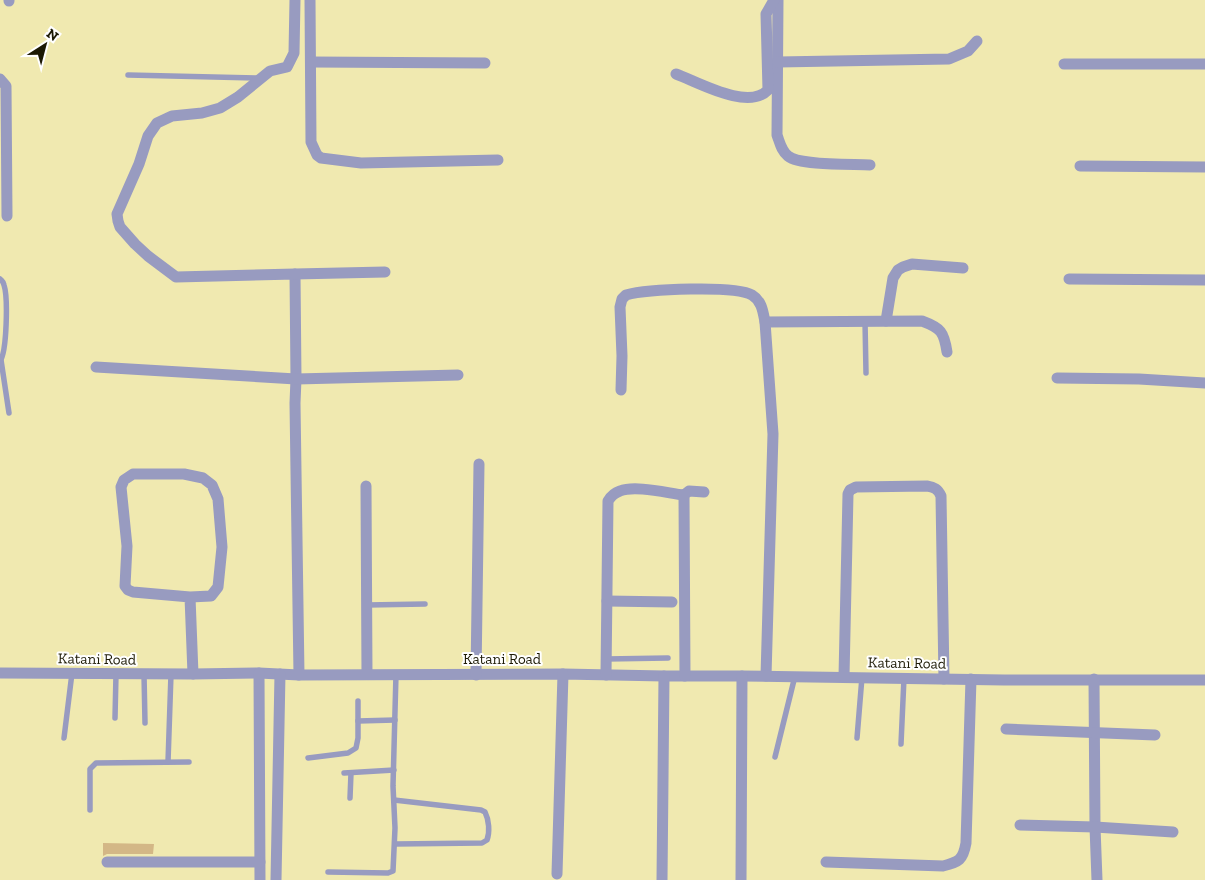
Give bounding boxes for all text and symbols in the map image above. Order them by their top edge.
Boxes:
north arrow [20,20,70,70]
text: N [43,25,62,45]
street label: Katani Road [58,649,137,669]
street label: Katani Road [463,650,542,668]
street label: Katani Road [868,653,947,673]

